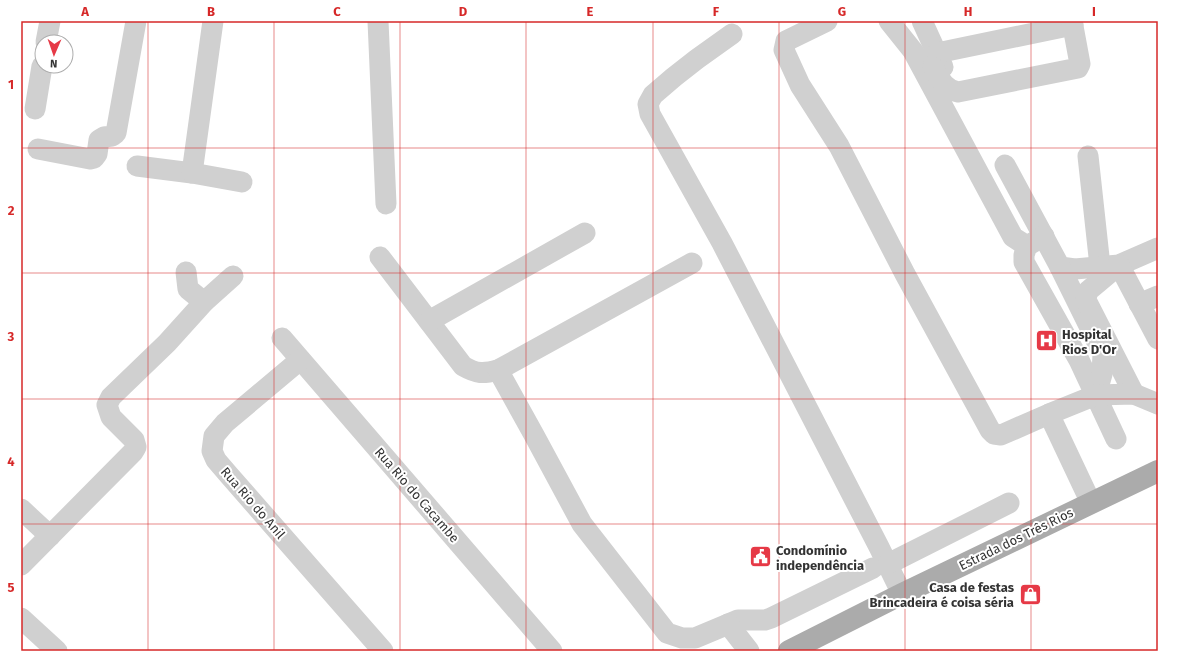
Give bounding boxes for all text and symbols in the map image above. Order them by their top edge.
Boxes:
text: A [80,4,89,19]
text: B [207,4,215,19]
text: C [333,4,341,19]
text: D [459,4,468,19]
text: E [587,4,594,19]
text: F [713,4,720,19]
text: G [838,4,846,19]
text: H [964,4,972,19]
text: I [1092,4,1096,19]
north arrow [34,34,74,74]
text: N [50,57,58,70]
text: 1 [8,77,14,92]
text: 2 [8,203,15,218]
place label: Hospital Rios D'Or [1062,327,1117,357]
hospital icon: Hospital Rios D'Or [1034,328,1060,354]
text: 3 [7,329,15,344]
street label: Rua Rio do Cacambe [372,445,462,545]
text: 4 [7,454,15,469]
street label: Rua Rio do Anil [218,464,288,542]
street label: Estrada dos Três Rios [956,505,1076,573]
place label: Condomínio independência [776,543,864,573]
public building icon: Condomínio independência [748,544,774,570]
text: 5 [8,580,15,595]
place label: Casa de festas Brincadeira é coisa séria [869,580,1015,610]
shop icon: Casa de festas Brincadeira é coisa séria [1017,581,1043,607]

